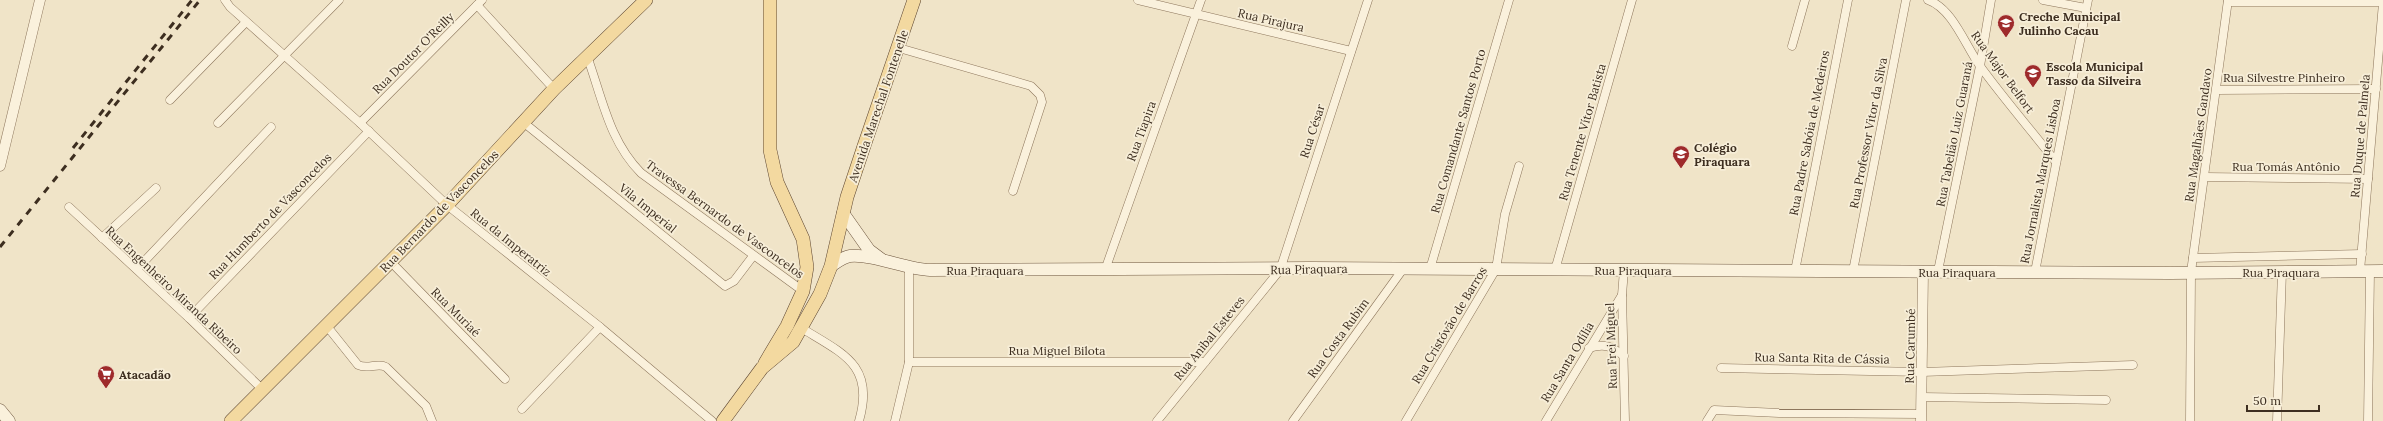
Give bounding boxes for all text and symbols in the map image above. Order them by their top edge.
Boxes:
street label: Rua Pirajura [1236,5,1306,35]
street label: Rua Doutor O'Reilly [369,9,457,97]
place label: Creche Municipal Julinho Cacau [2019,9,2121,38]
school or university icon: Creche Municipal Julinho Cacau [1996,13,2016,38]
street label: Avenida Marechal Fontenelle [844,27,911,185]
street label: Rua Major Belfort [1968,28,2038,116]
street label: Rua Comandante Santos Porto [1427,47,1489,215]
street label: Rua Padre Sabóia de Medeiros [1786,49,1832,217]
street label: Rua Professor Vitor da Silva [1846,56,1890,210]
place label: Escola Municipal Tasso da Silveira [2046,59,2143,88]
street label: Rua Tabelião Luiz Guaraná [1933,60,1975,208]
street label: Rua Tenente Vítor Batista [1555,62,1609,202]
school or university icon: Escola Municipal Tasso da Silveira [2023,63,2043,88]
street label: Rua Magalhães Gandavo [2181,67,2215,203]
street label: Rua Silvestre Pinheiro [2223,70,2345,85]
street label: Rua Duque de Palmela [2347,74,2373,198]
street label: Rua Jornalista Marques Lisboa [2017,97,2063,265]
street label: Rua Tiapira [1123,99,1159,163]
street label: Rua César [1296,101,1328,160]
place label: Colégio Piraquara [1694,140,1751,169]
school or university icon: Colégio Piraquara [1671,144,1691,169]
street label: Rua Bernardo de Vasconcelos [376,146,502,275]
street label: Rua Humberto de Vasconcelos [206,149,335,282]
street label: Travessa Bernardo de Vasconcelos [643,156,807,282]
street label: Rua Tomás Antônio [2232,159,2340,174]
street label: Vila Imperial [615,180,680,236]
street label: Rua da Imperatriz [468,205,554,279]
street label: Rua Engenheiro Miranda Ribeiro [103,223,245,357]
street label: Rua Piraquara [1270,261,1348,277]
street label: Rua Piraquara [946,263,1024,278]
street label: Rua Cristóvão de Barros [1408,263,1490,386]
street label: Rua Piraquara [1594,263,1672,278]
street label: Rua Piraquara [1918,265,1996,280]
street label: Rua Piraquara [2242,265,2320,280]
street label: Rua Muriaé [428,284,484,340]
street label: Rua Anibal Esteves [1170,293,1248,383]
street label: Rua Costa Rubim [1304,295,1372,381]
street label: Rua Frei Miguel [1602,302,1620,390]
street label: Rua Carumbé [1902,308,1918,384]
street label: Rua Santa Odília [1537,319,1597,405]
street label: Rua Miguel Bilota [1008,343,1106,358]
street label: Rua Santa Rita de Cássia [1754,349,1890,367]
supermarket icon: Atacadão [96,364,116,389]
place label: Atacadão [119,367,171,382]
scale bar [2247,387,2319,413]
text: 50 m [2253,393,2281,408]

